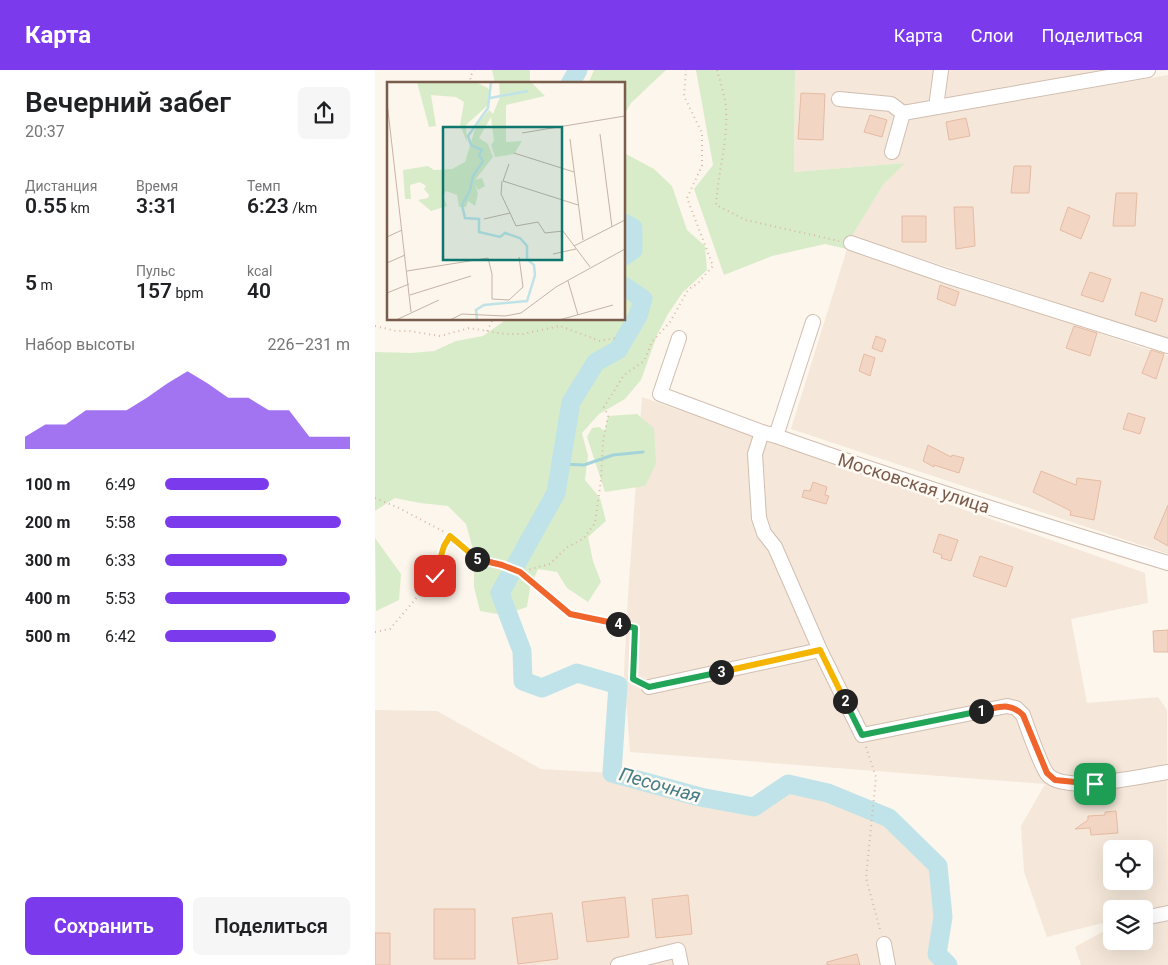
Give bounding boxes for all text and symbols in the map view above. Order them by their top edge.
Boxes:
text: Карта [25,21,91,49]
text: Карта [894,25,943,46]
text: Слои [971,25,1014,46]
text: Поделиться [1042,25,1143,46]
inset map [387,82,625,320]
text: Вечерний забег [25,86,231,119]
button: share [298,87,350,139]
text: 20:37 [25,122,65,141]
text: Дистанция [25,178,97,194]
text: Время [136,178,178,194]
text: Темп [247,178,281,194]
text: 0.55 [25,194,67,218]
text: 3:31 [136,194,178,218]
text: 6:23 [247,194,289,218]
text: km [67,200,90,216]
text: /km [289,200,317,216]
text: Пульс [136,263,175,279]
text: kcal [247,263,272,279]
text: 5 [25,271,37,295]
text: m [37,277,53,293]
text: 157 [136,279,172,303]
text: 40 [247,279,271,303]
text: bpm [172,285,203,301]
text: Набор высоты [25,335,135,354]
text: 226–231 m [268,335,350,354]
street label: Московская улица [836,449,992,517]
text: 100 m [25,475,70,494]
text: 6:49 [105,475,136,494]
text: 200 m [25,513,70,532]
text: 5:58 [105,513,136,532]
pin: 5 [465,546,489,572]
text: 300 m [25,551,70,570]
text: 6:33 [105,551,136,570]
text: 5 [473,551,482,567]
pin [414,555,456,597]
icon: check [421,562,449,590]
text: 400 m [25,589,70,608]
text: 5:53 [105,589,136,608]
pin: 4 [605,612,631,636]
text: 4 [614,616,623,632]
text: 500 m [25,627,70,646]
text: 6:42 [105,627,136,646]
pin: 3 [709,660,733,684]
text: 3 [717,664,726,680]
pin: 2 [833,688,857,714]
text: 2 [841,693,850,709]
pin: 1 [969,698,993,724]
text: 1 [977,703,986,719]
water label: Песочная [617,762,703,808]
pin [1074,763,1116,805]
icon: arrive [1081,770,1109,798]
map controls [1103,840,1153,950]
button: locate [1103,840,1153,890]
button: Сохранить [25,897,183,955]
button: Поделиться [193,897,350,955]
button: layers [1103,900,1153,950]

